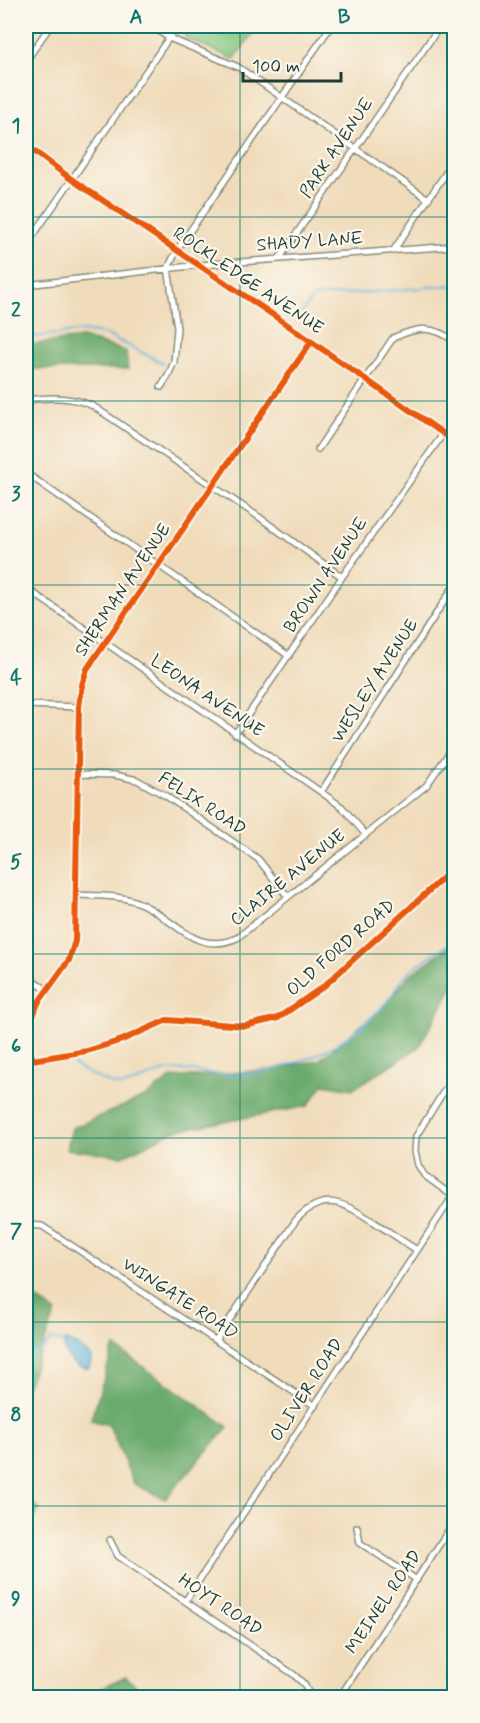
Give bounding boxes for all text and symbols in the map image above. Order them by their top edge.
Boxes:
text: A [129,4,143,31]
text: B [338,4,351,31]
scale bar [243,45,340,83]
text: 100 m [252,55,300,79]
street label: PARK AVENUE [294,93,380,203]
text: 1 [12,113,20,140]
street label: ROCKLEDGE AVENUE [168,222,328,340]
street label: SHADY LANE [256,226,364,258]
text: 2 [11,297,21,324]
text: 3 [11,481,21,508]
street label: BROWN AVENUE [278,512,374,638]
street label: SHERMAN AVENUE [69,519,177,661]
street label: WESLEY AVENUE [326,614,424,748]
street label: LEONA AVENUE [146,649,268,743]
text: 4 [10,665,22,692]
street label: FELIX ROAD [153,767,251,841]
street label: CLAIRE AVENUE [225,824,351,932]
text: 5 [10,849,22,876]
street label: OLD FORD ROAD [281,894,401,1002]
text: 6 [11,1033,21,1060]
text: 7 [10,1218,22,1245]
street label: WINGATE ROAD [117,1253,243,1345]
street label: OLIVER ROAD [265,1334,349,1446]
text: 8 [10,1402,22,1429]
street label: MEINEL ROAD [340,1545,428,1659]
street label: HOYT ROAD [173,1568,267,1642]
text: 9 [11,1586,21,1613]

